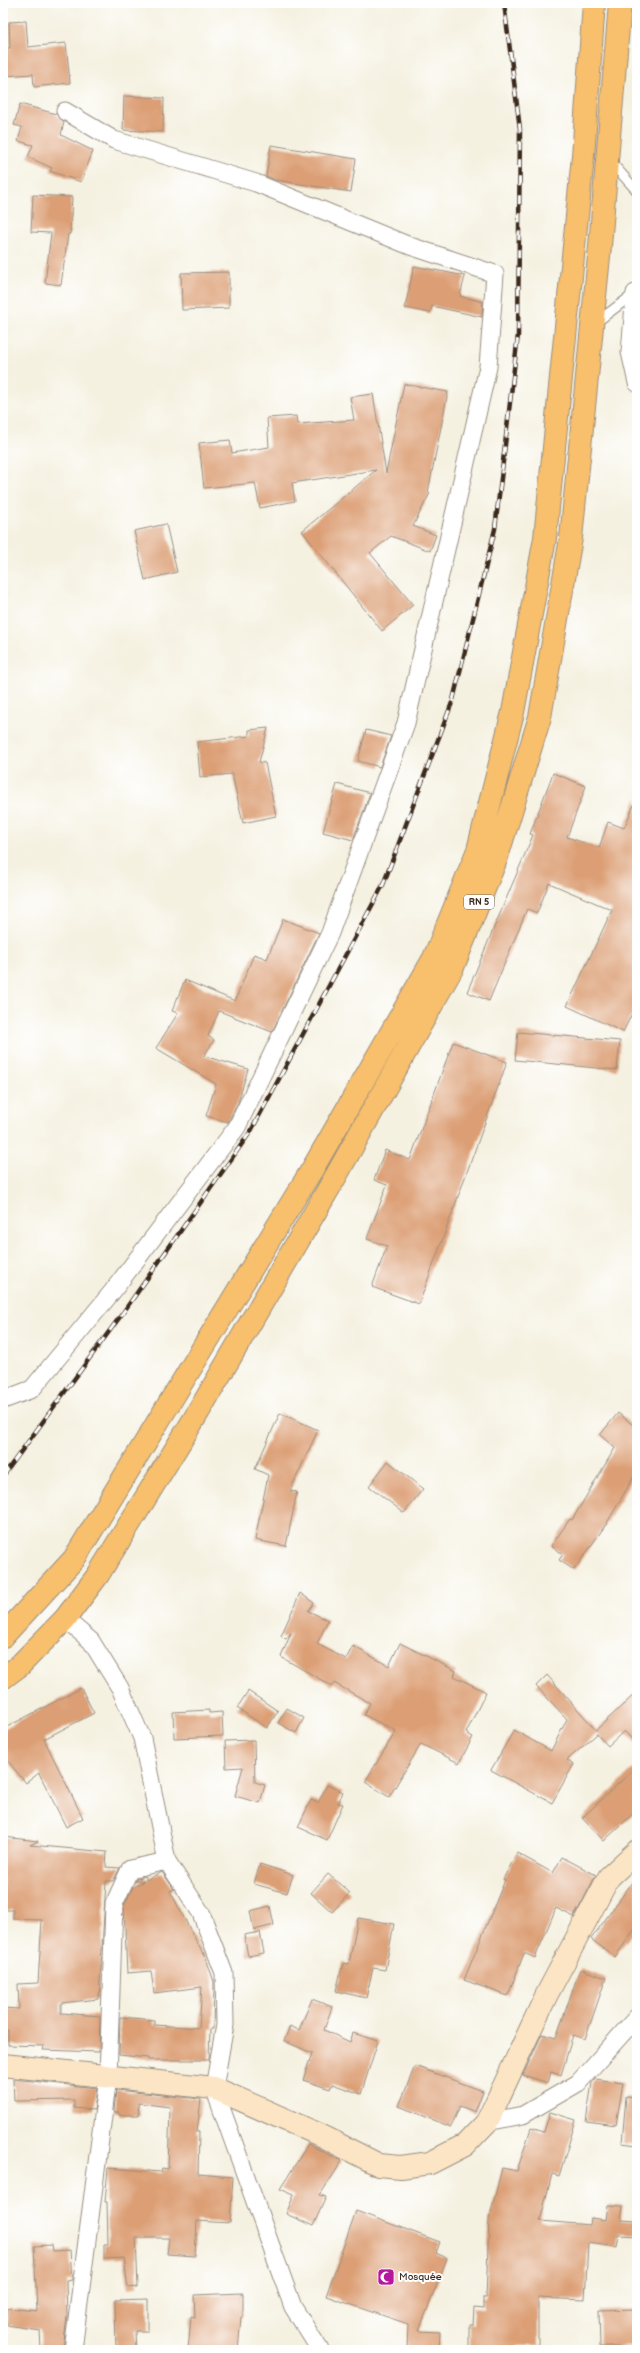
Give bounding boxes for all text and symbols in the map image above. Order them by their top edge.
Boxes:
road number: RN 5 [464,895,494,909]
mosque icon: Mosquée [376,2267,396,2287]
place label: Mosquée [399,2271,442,2283]

